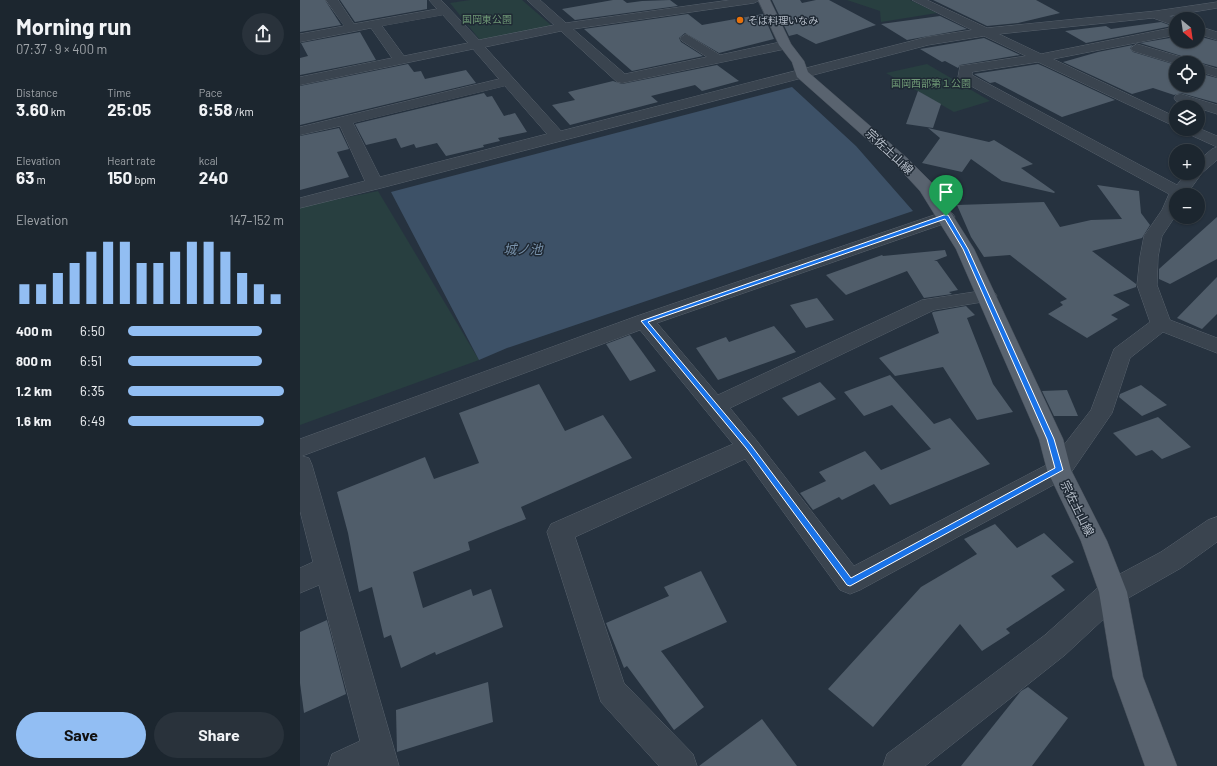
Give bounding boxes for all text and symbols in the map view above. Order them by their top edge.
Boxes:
north arrow [1169,12,1205,48]
map controls [1169,12,1205,224]
text: Morning run [16,13,131,39]
button: share [242,13,284,55]
park label: 国岡東公園 [462,13,512,25]
place label: そば料理いなみ [748,14,818,26]
marker: そば料理いなみ [735,15,745,25]
text: 07:37 · 9 × 400 m [16,41,107,57]
button: locate [1169,56,1205,92]
park label: 国岡西部第１公園 [891,77,971,89]
text: Distance [16,86,58,99]
text: Time [107,86,131,99]
text: Pace [199,86,222,99]
text: 3.60 [16,99,49,119]
text: 25:05 [107,99,151,119]
text: 6:58 [199,99,232,119]
button: layers [1169,100,1205,136]
text: km [49,105,65,118]
text: /km [232,105,254,118]
street label: 宗佐土山線 [863,125,917,177]
button: + [1169,144,1205,180]
text: Elevation [16,154,60,167]
text: Heart rate [107,154,156,167]
text: kcal [199,154,218,167]
text: 63 [16,167,34,187]
text: 150 [107,167,132,187]
text: 240 [199,167,228,187]
text: m [34,173,46,186]
text: bpm [132,173,156,186]
pin [929,175,963,216]
icon: arrive [935,181,957,203]
button: − [1169,188,1205,224]
text: Elevation [16,212,68,228]
text: 147–152 m [229,212,284,228]
water label: 城ノ池 [503,241,544,257]
text: 400 m [16,323,52,339]
text: 6:50 [80,323,105,339]
text: 800 m [16,353,51,369]
text: 6:51 [80,353,102,369]
text: 1.2 km [16,383,52,399]
text: 6:35 [80,383,104,399]
text: 1.6 km [16,413,51,429]
text: 6:49 [80,413,105,429]
street label: 宗佐土山線 [1059,478,1097,538]
button: Save [16,712,146,758]
button: Share [154,712,284,758]

